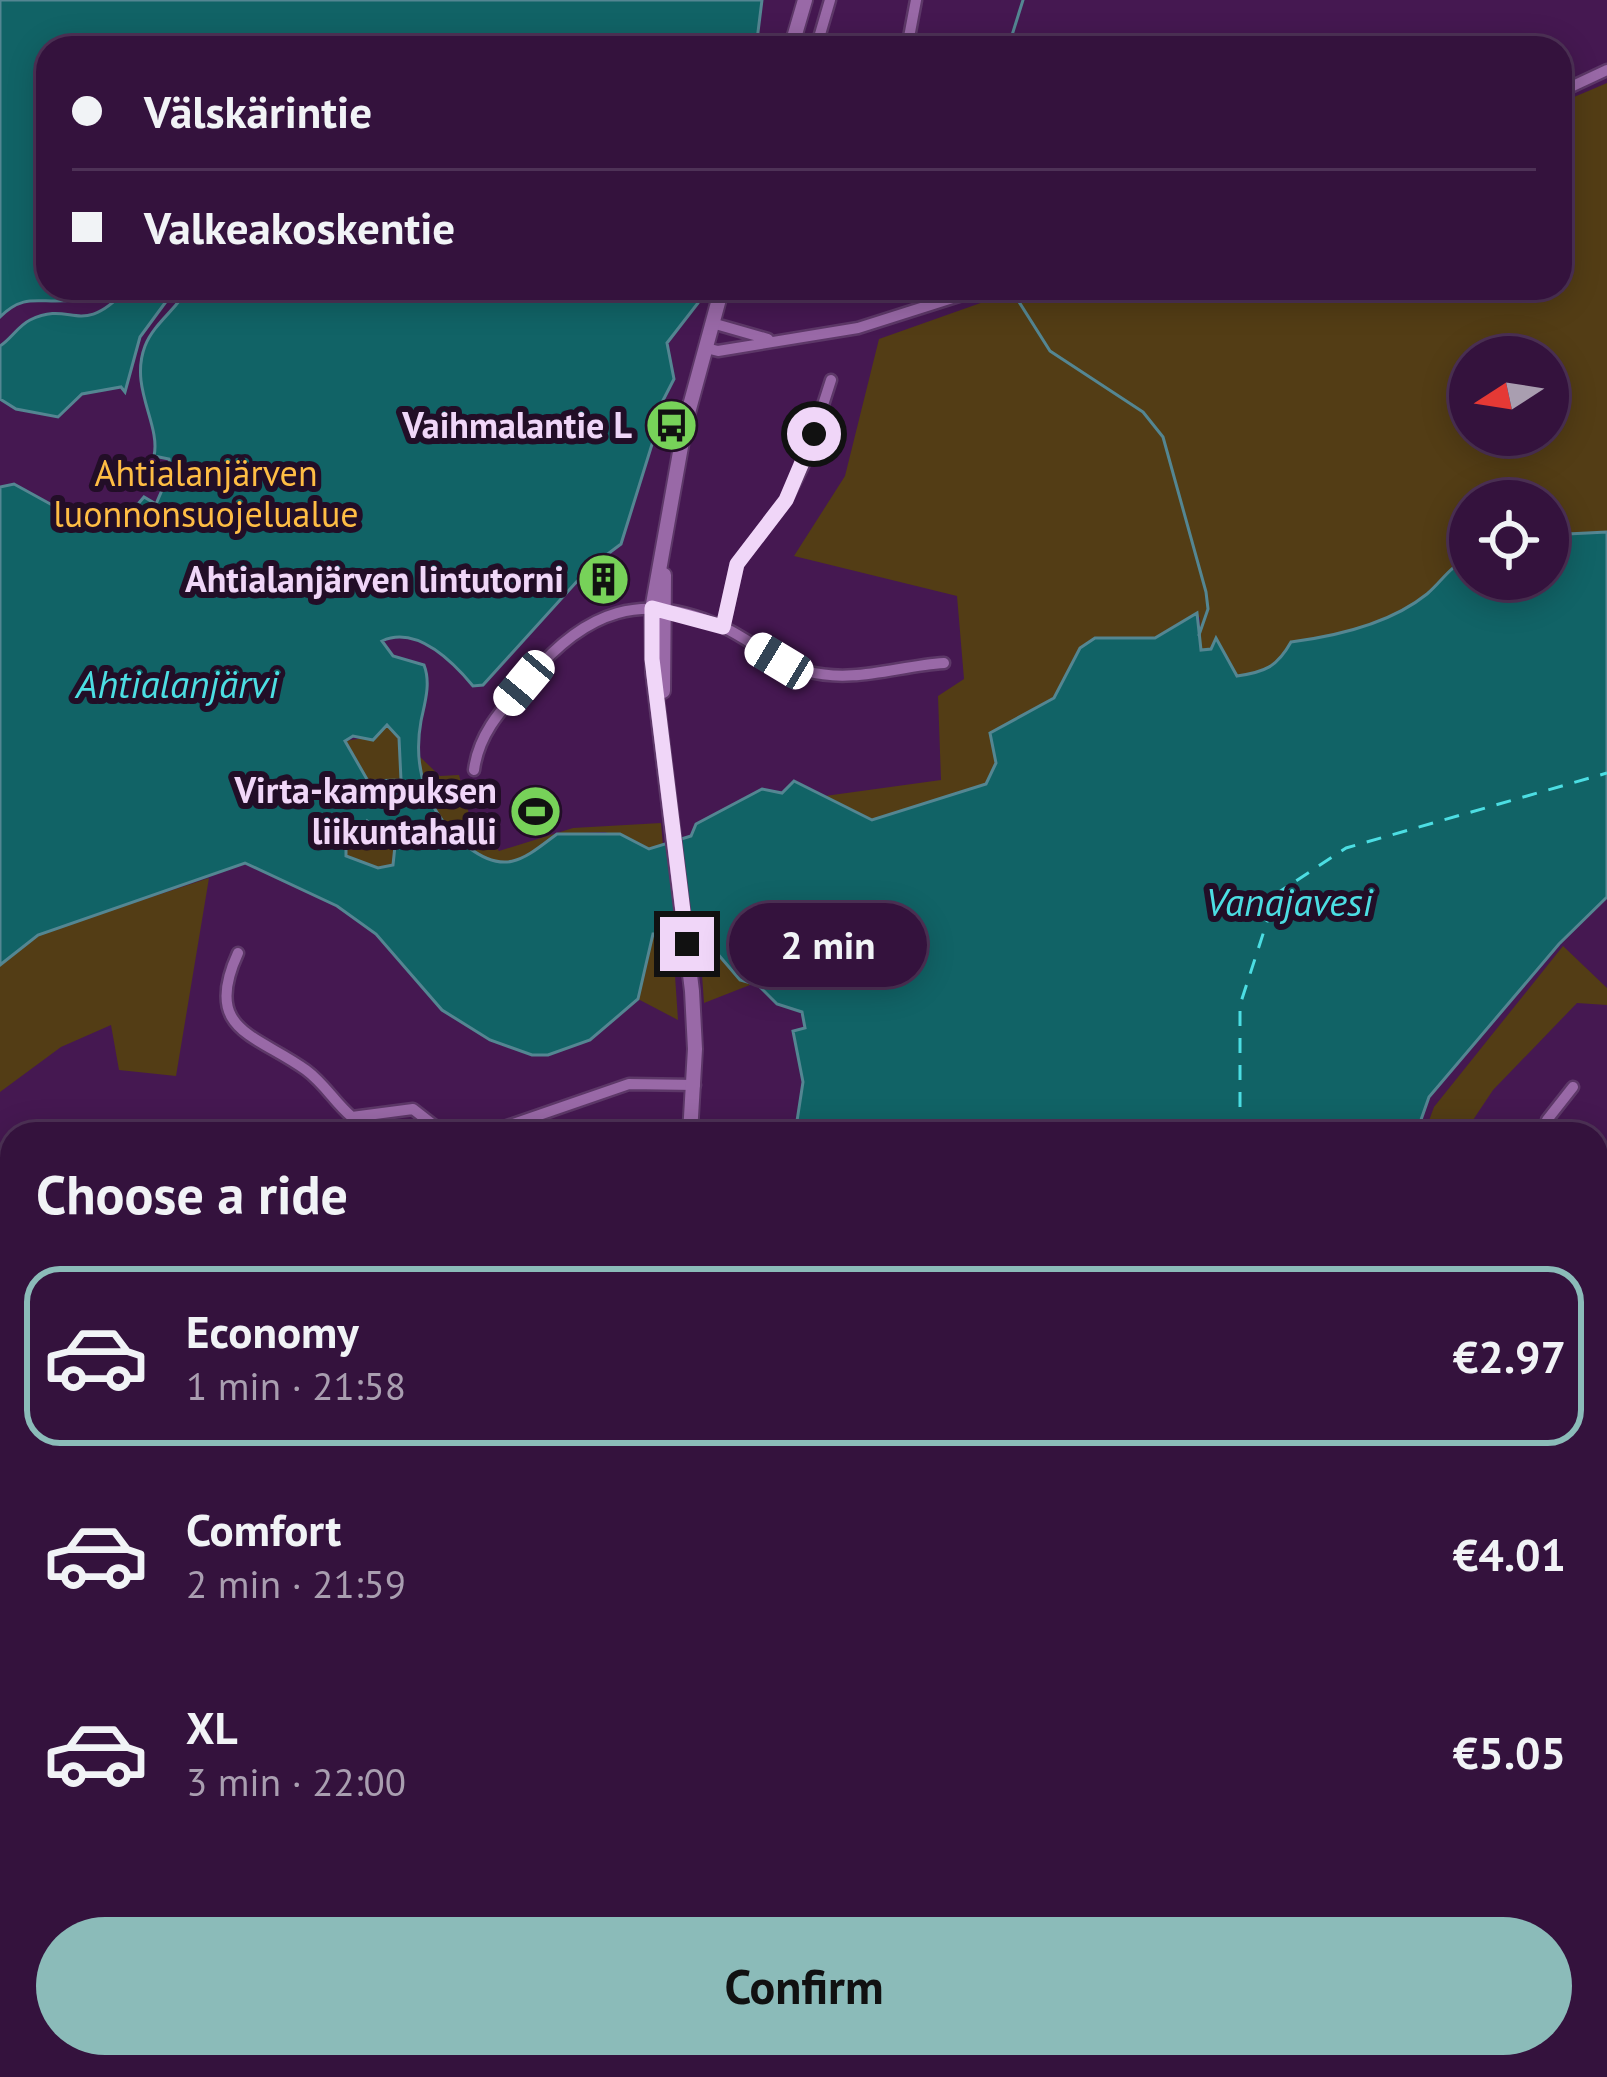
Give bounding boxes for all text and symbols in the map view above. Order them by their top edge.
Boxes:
text: Välskärintie [144,82,372,140]
text: Valkeakoskentie [144,198,455,256]
north arrow [1449,336,1569,456]
map controls [1449,336,1569,600]
bus stop icon: Vaihmalantie L [643,397,699,453]
place label: Vaihmalantie L [401,401,632,448]
route start [787,407,841,461]
park label: Ahtialanjärven luonnonsuojelualue [53,449,359,537]
button: locate [1449,480,1569,600]
building icon: Ahtialanjärven lintutorni [575,551,631,607]
place label: Ahtialanjärven lintutorni [185,555,564,602]
car [739,627,819,695]
car [487,644,561,722]
water label: Ahtialanjärvi [74,658,280,709]
place label: Virta-kampuksen liikuntahalli [233,766,497,854]
sports icon: Virta-kampuksen liikuntahalli [508,783,564,839]
water label: Vanajavesi [1205,876,1374,927]
callout: 2 min [729,902,927,986]
route end [660,917,714,971]
text: 2 min [780,919,876,970]
text: Choose a ride [36,1159,348,1229]
icon: car [42,1302,150,1410]
text: Economy [186,1302,359,1360]
text: €2.97 [1453,1327,1566,1385]
text: 1 min · 21:58 [186,1360,406,1411]
icon: car [42,1500,150,1608]
text: Comfort [186,1500,341,1558]
text: €4.01 [1453,1525,1566,1583]
text: 2 min · 21:59 [186,1558,406,1609]
icon: car [42,1698,150,1806]
text: XL [186,1698,238,1756]
text: €5.05 [1453,1723,1566,1781]
text: 3 min · 22:00 [186,1756,406,1807]
button: Confirm [36,1917,1572,2055]

